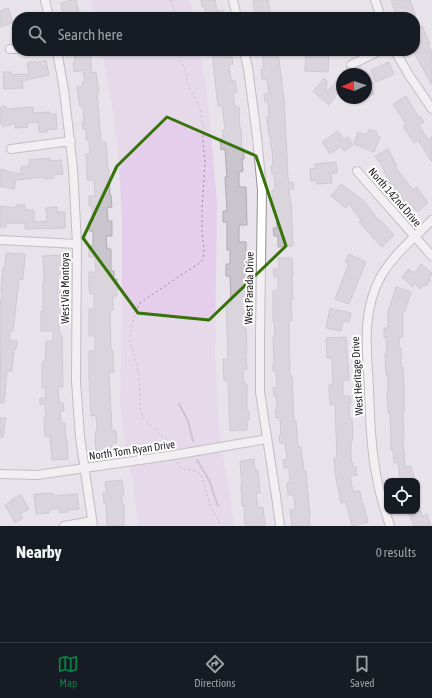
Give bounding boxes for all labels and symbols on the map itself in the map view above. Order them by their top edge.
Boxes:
north arrow [336,68,372,104]
street label: North 142nd Drive [366,165,424,229]
street label: West Parada Drive [242,251,256,325]
street label: West Via Montoya [59,252,71,324]
street label: West Heritage Drive [349,336,365,416]
street label: North Tom Ryan Drive [88,438,176,462]

